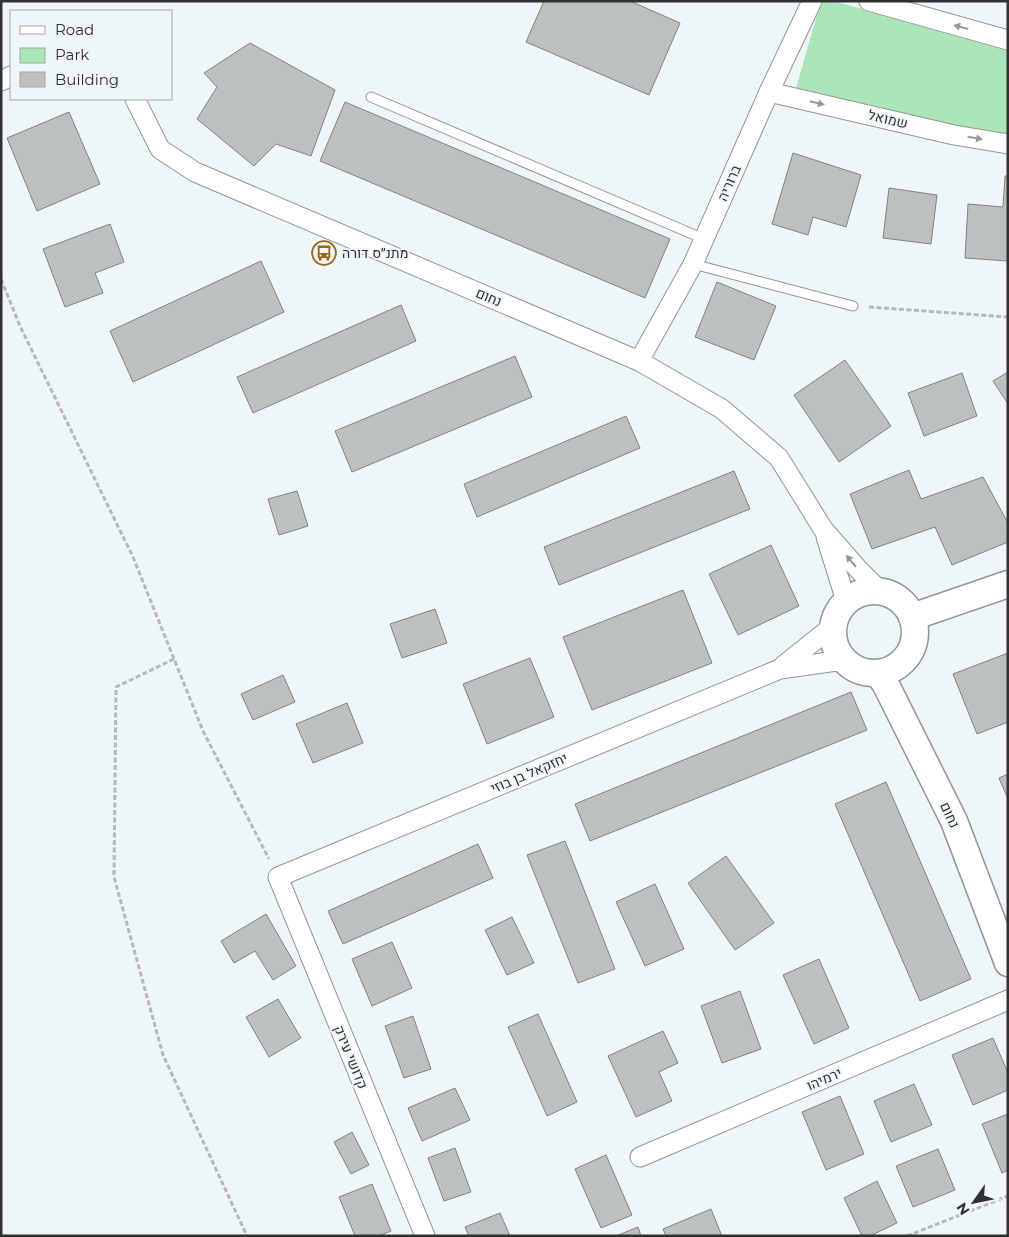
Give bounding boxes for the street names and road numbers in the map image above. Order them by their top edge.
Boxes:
street label: שמואל [866,106,910,132]
street label: ברוריה [713,162,745,204]
street label: נחום [473,284,505,310]
street label: יחזקאל בן בוזי [488,749,570,797]
street label: נחום [936,799,964,831]
street label: קדושי עירק [330,1023,372,1091]
street label: ירמיהו [804,1064,844,1094]

